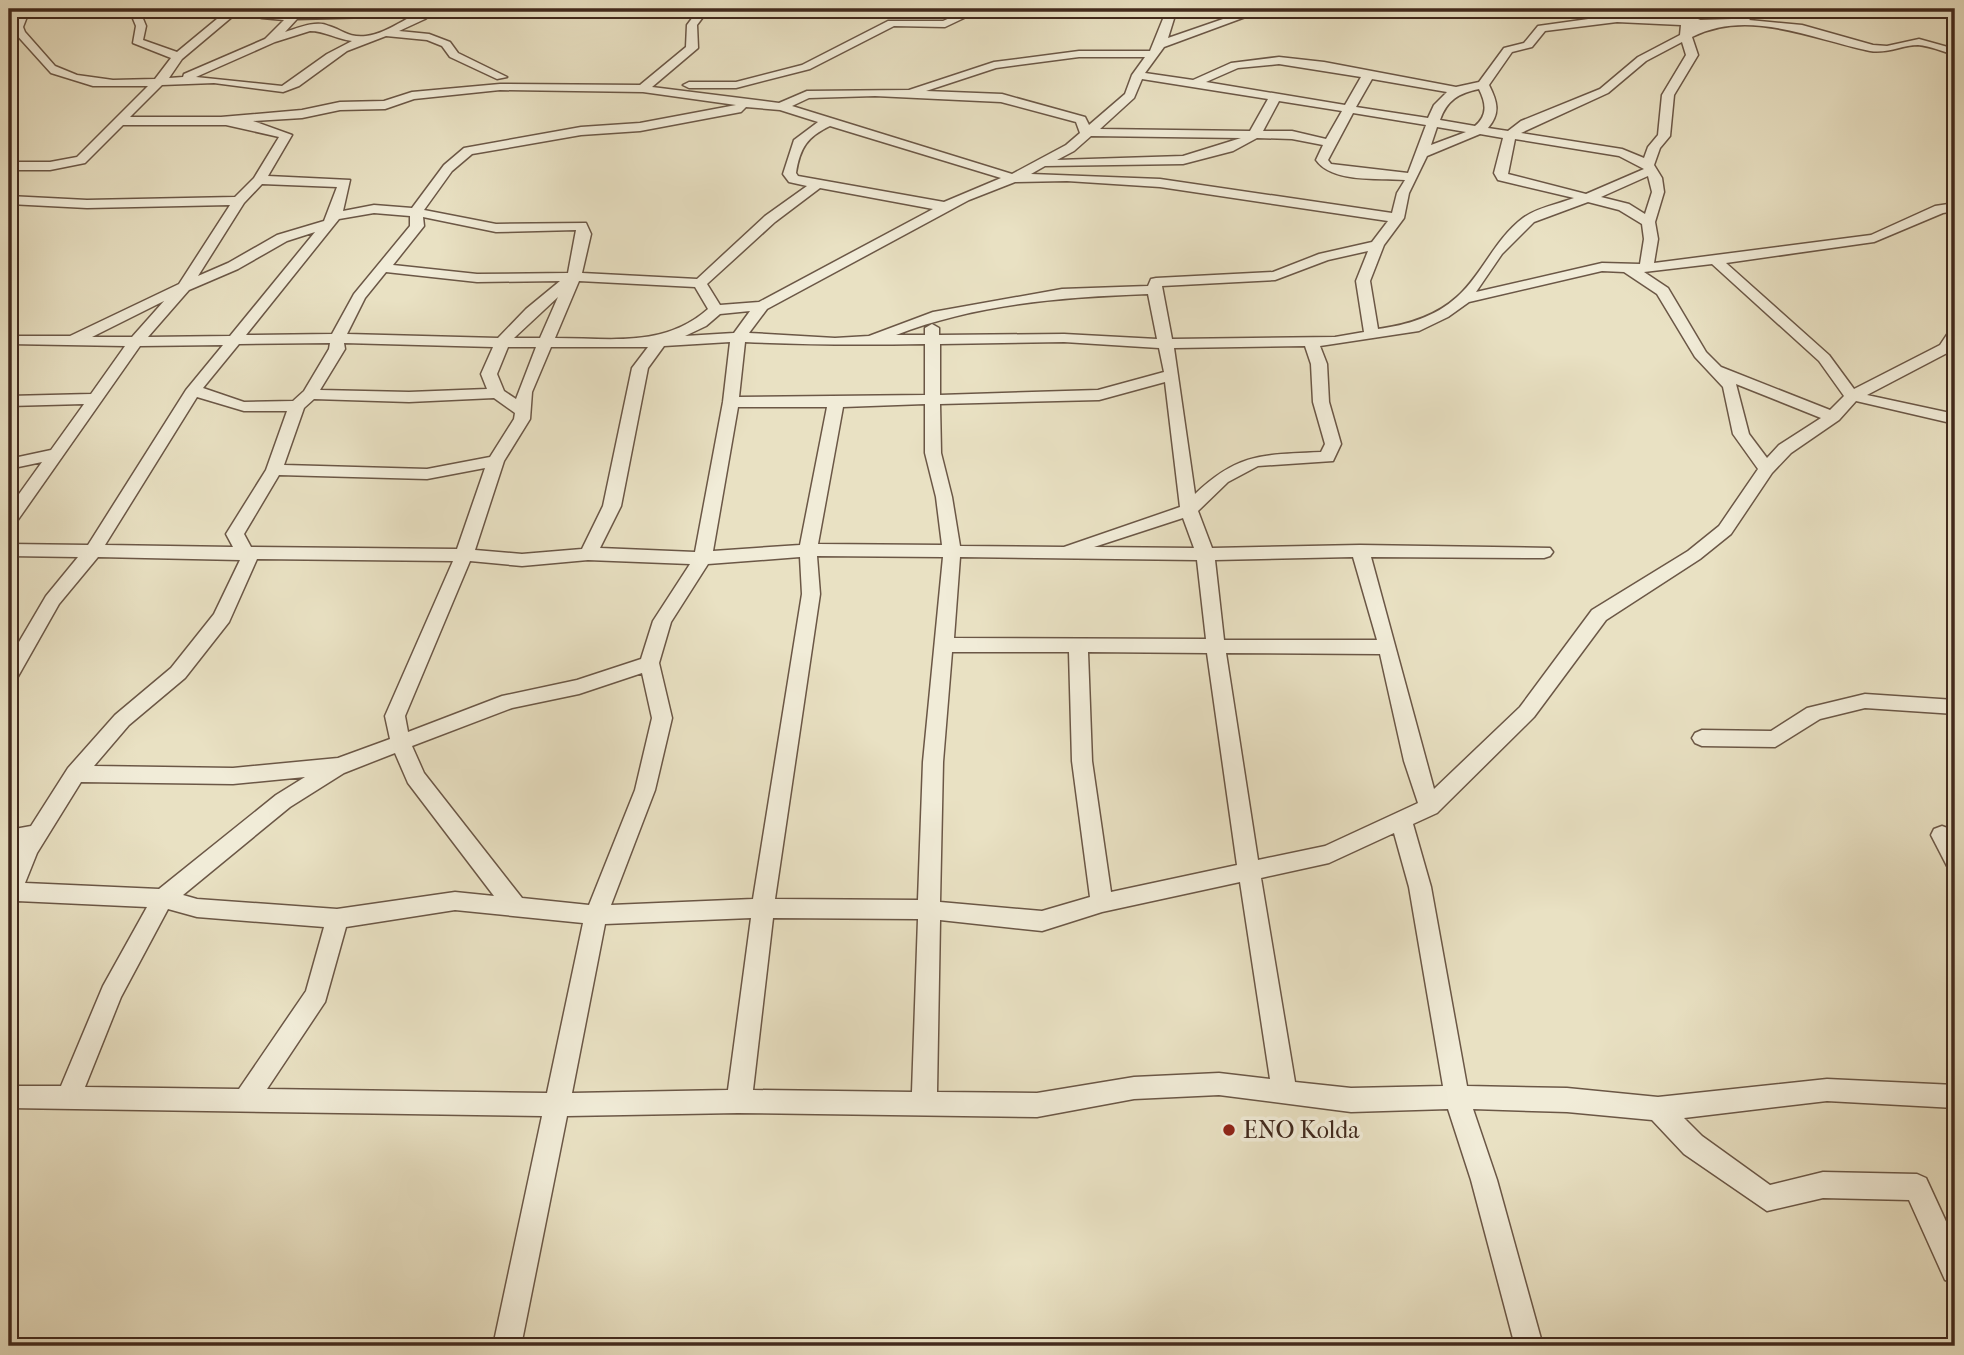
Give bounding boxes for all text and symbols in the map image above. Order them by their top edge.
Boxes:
place label: ENO Kolda [1243,1116,1360,1144]
marker: ENO Kolda [1221,1122,1237,1138]

